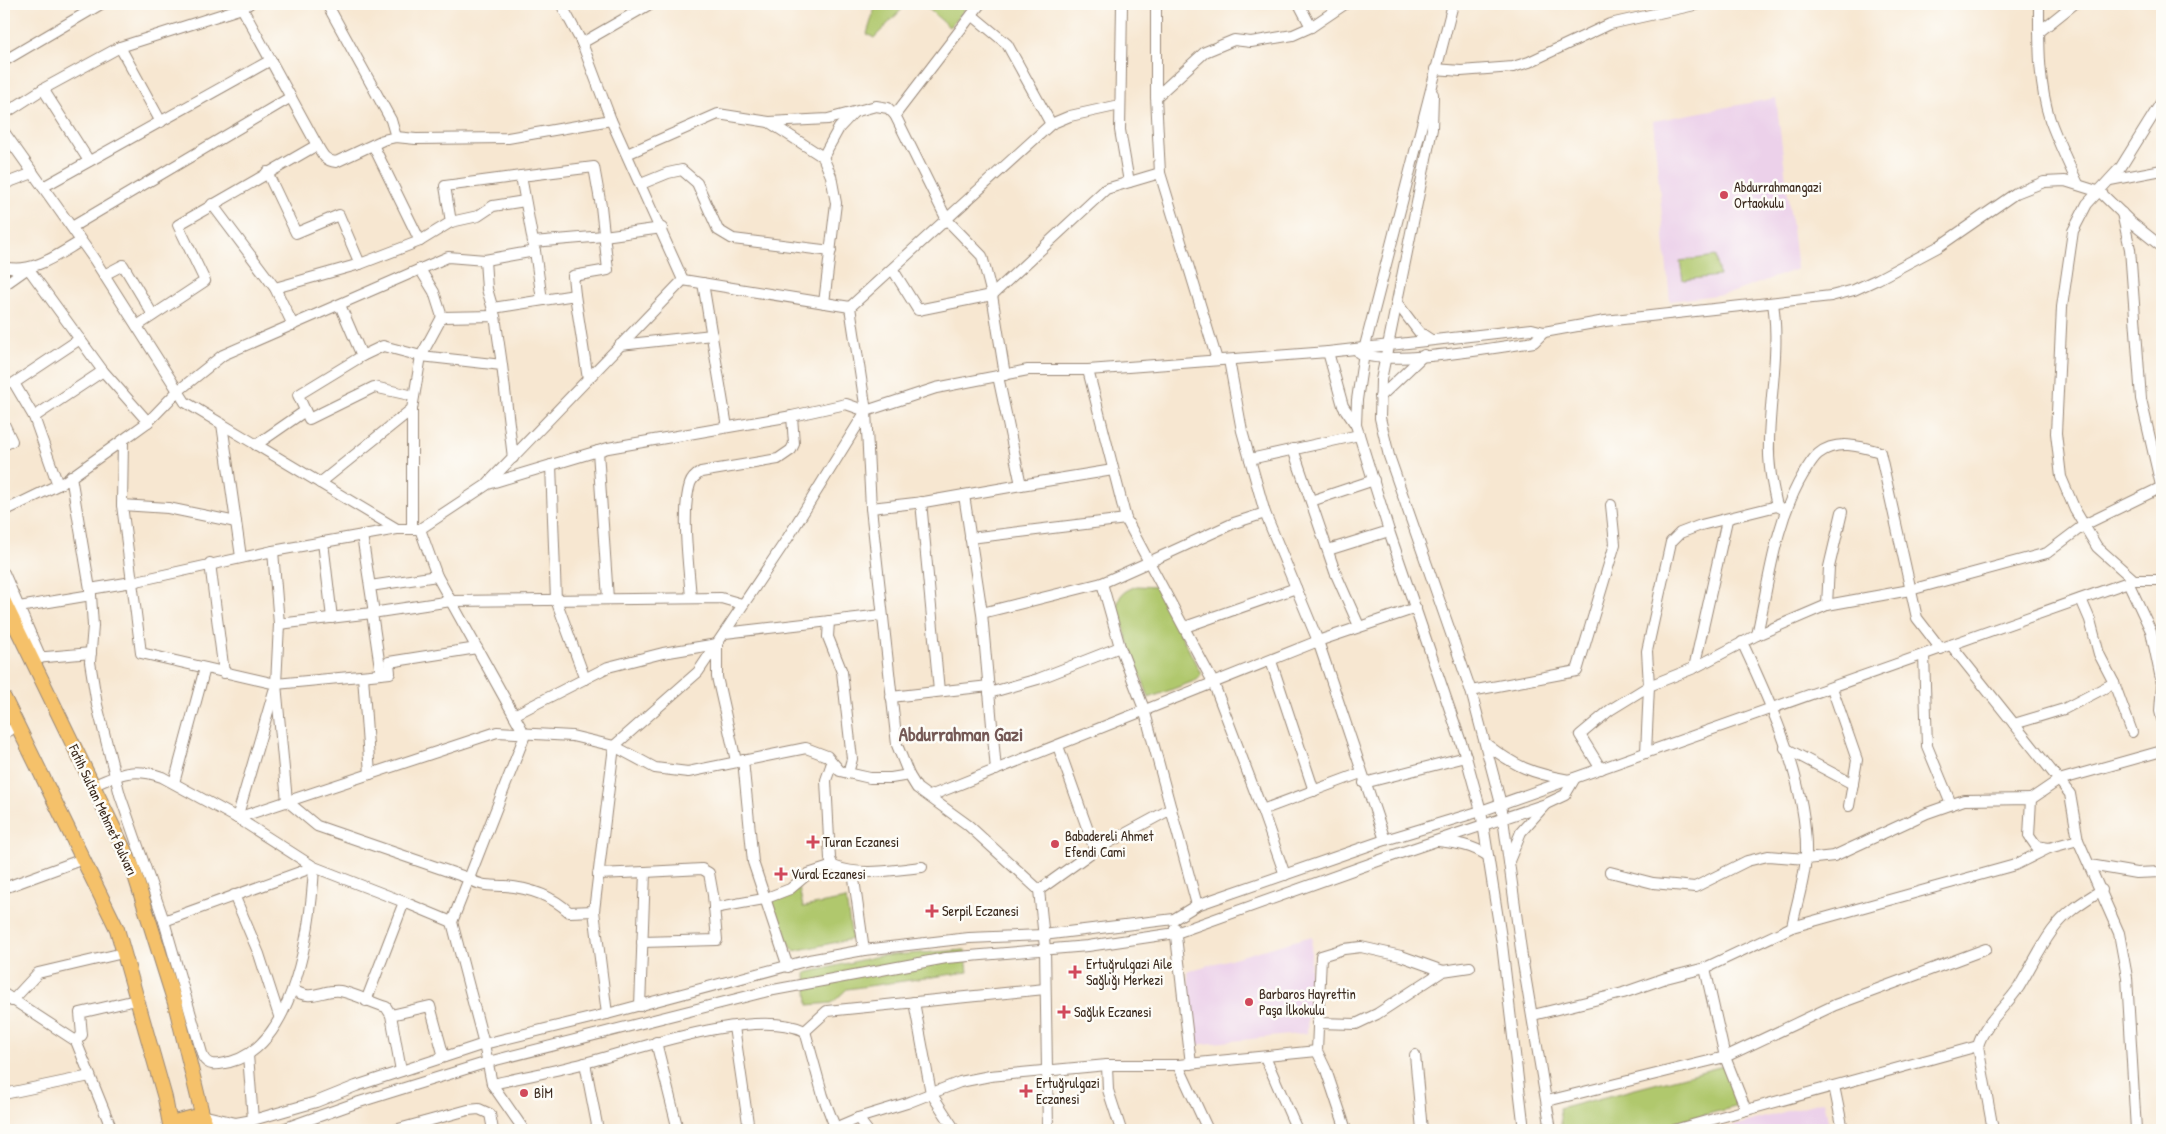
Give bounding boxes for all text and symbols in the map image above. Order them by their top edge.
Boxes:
place label: Abdurrahmangazi Ortaokulu [1734,177,1822,212]
marker: Abdurrahmangazi Ortaokulu [1718,189,1730,201]
district label: Abdurrahman Gazi [899,721,1023,747]
street label: Fatih Sultan Mehmet Bulvarı [64,740,142,878]
place label: Babadereli Ahmet Efendi Cami [1065,826,1154,861]
place label: Turan Eczanesi [823,832,899,851]
marker: Turan Eczanesi [807,836,819,848]
marker: Babadereli Ahmet Efendi Cami [1049,838,1061,850]
place label: Vural Eczanesi [791,864,866,883]
marker: Vural Eczanesi [775,868,787,880]
place label: Serpil Eczanesi [942,901,1019,921]
marker: Serpil Eczanesi [926,905,938,917]
place label: Ertuğrulgazi Aile Sağlığı Merkezi [1086,954,1173,990]
marker: Ertuğrulgazi Aile Sağlığı Merkezi [1068,965,1082,979]
place label: Barbaros Hayrettin Paşa İlkokulu [1259,984,1356,1019]
marker: Barbaros Hayrettin Paşa İlkokulu [1243,996,1255,1008]
place label: Sağlık Eczanesi [1074,1002,1152,1022]
marker: Sağlık Eczanesi [1058,1006,1070,1018]
place label: Ertuğrulgazi Eczanesi [1036,1073,1100,1108]
place label: BİM [534,1083,553,1102]
marker: Ertuğrulgazi Eczanesi [1020,1085,1032,1097]
marker: BİM [518,1087,530,1099]

